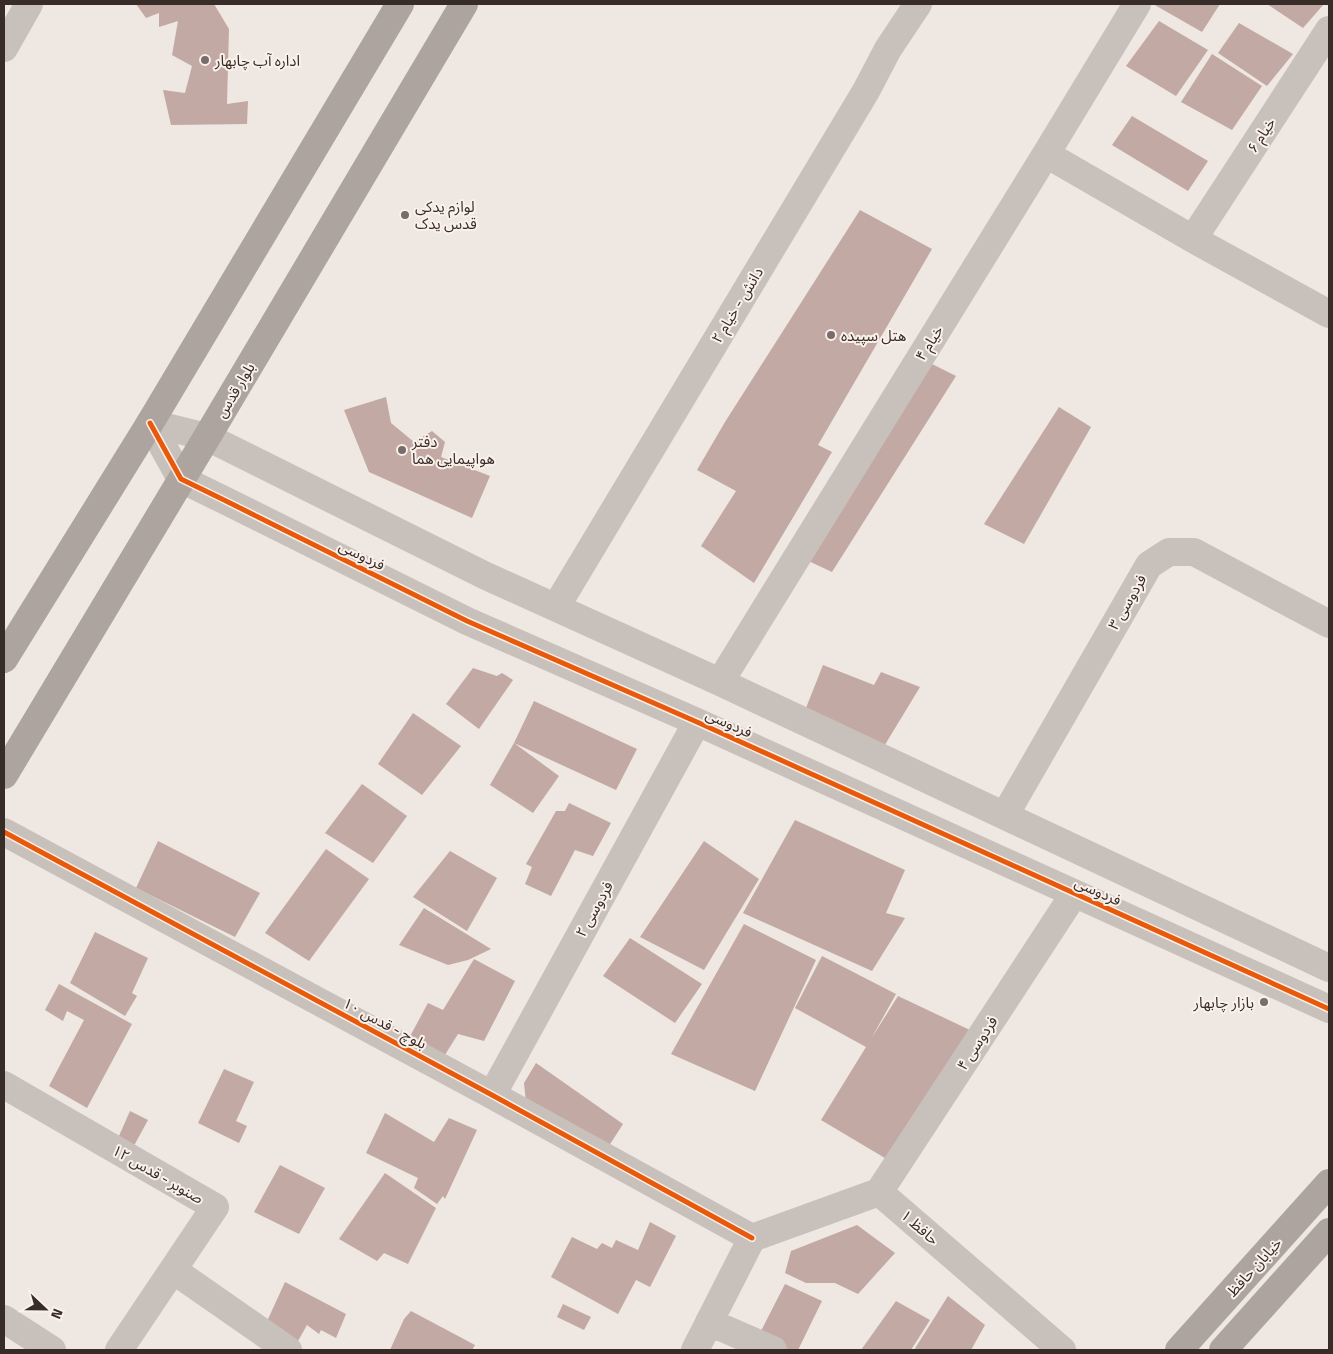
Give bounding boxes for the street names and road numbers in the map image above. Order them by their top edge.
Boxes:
street label: خیام ۶ [1241,113,1281,157]
street label: دانش - خیام ۲ [705,263,769,347]
street label: خیام ۴ [909,321,949,365]
street label: بلوار قدس [209,358,261,422]
street label: فردوسی [335,534,389,576]
street label: فردوسی ۳ [1102,570,1152,634]
street label: فردوسی [702,703,756,744]
street label: فردوسی [1071,871,1125,912]
street label: فردوسی ۲ [569,877,619,941]
street label: بلوچ - قدس ۱۰ [339,991,431,1056]
street label: فردوسی ۴ [951,1011,1003,1075]
street label: صنوبر - قدس ۱۲ [108,1138,208,1210]
street label: حافظ ۱ [896,1204,944,1250]
street label: خیابان حافظ [1221,1232,1287,1302]

